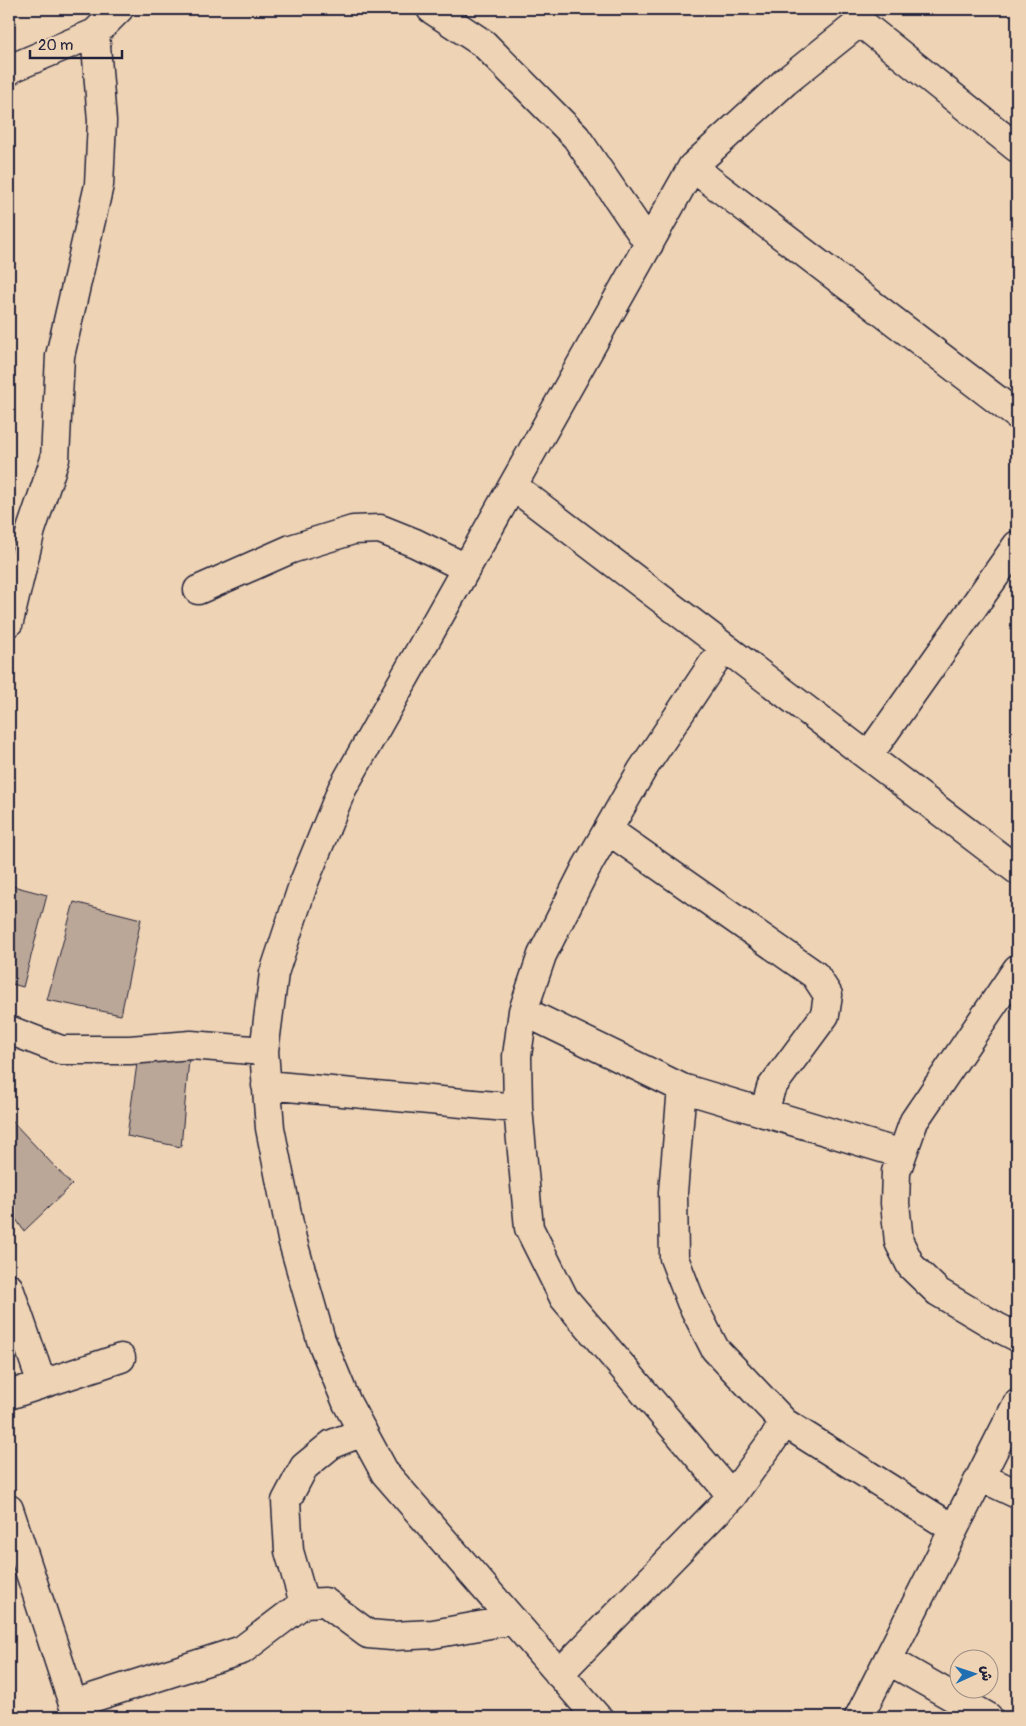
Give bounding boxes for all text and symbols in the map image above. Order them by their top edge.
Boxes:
scale bar [30,28,122,60]
text: 20 m [38,36,73,55]
north arrow [948,1648,998,1698]
text: ش [978,1665,995,1681]

